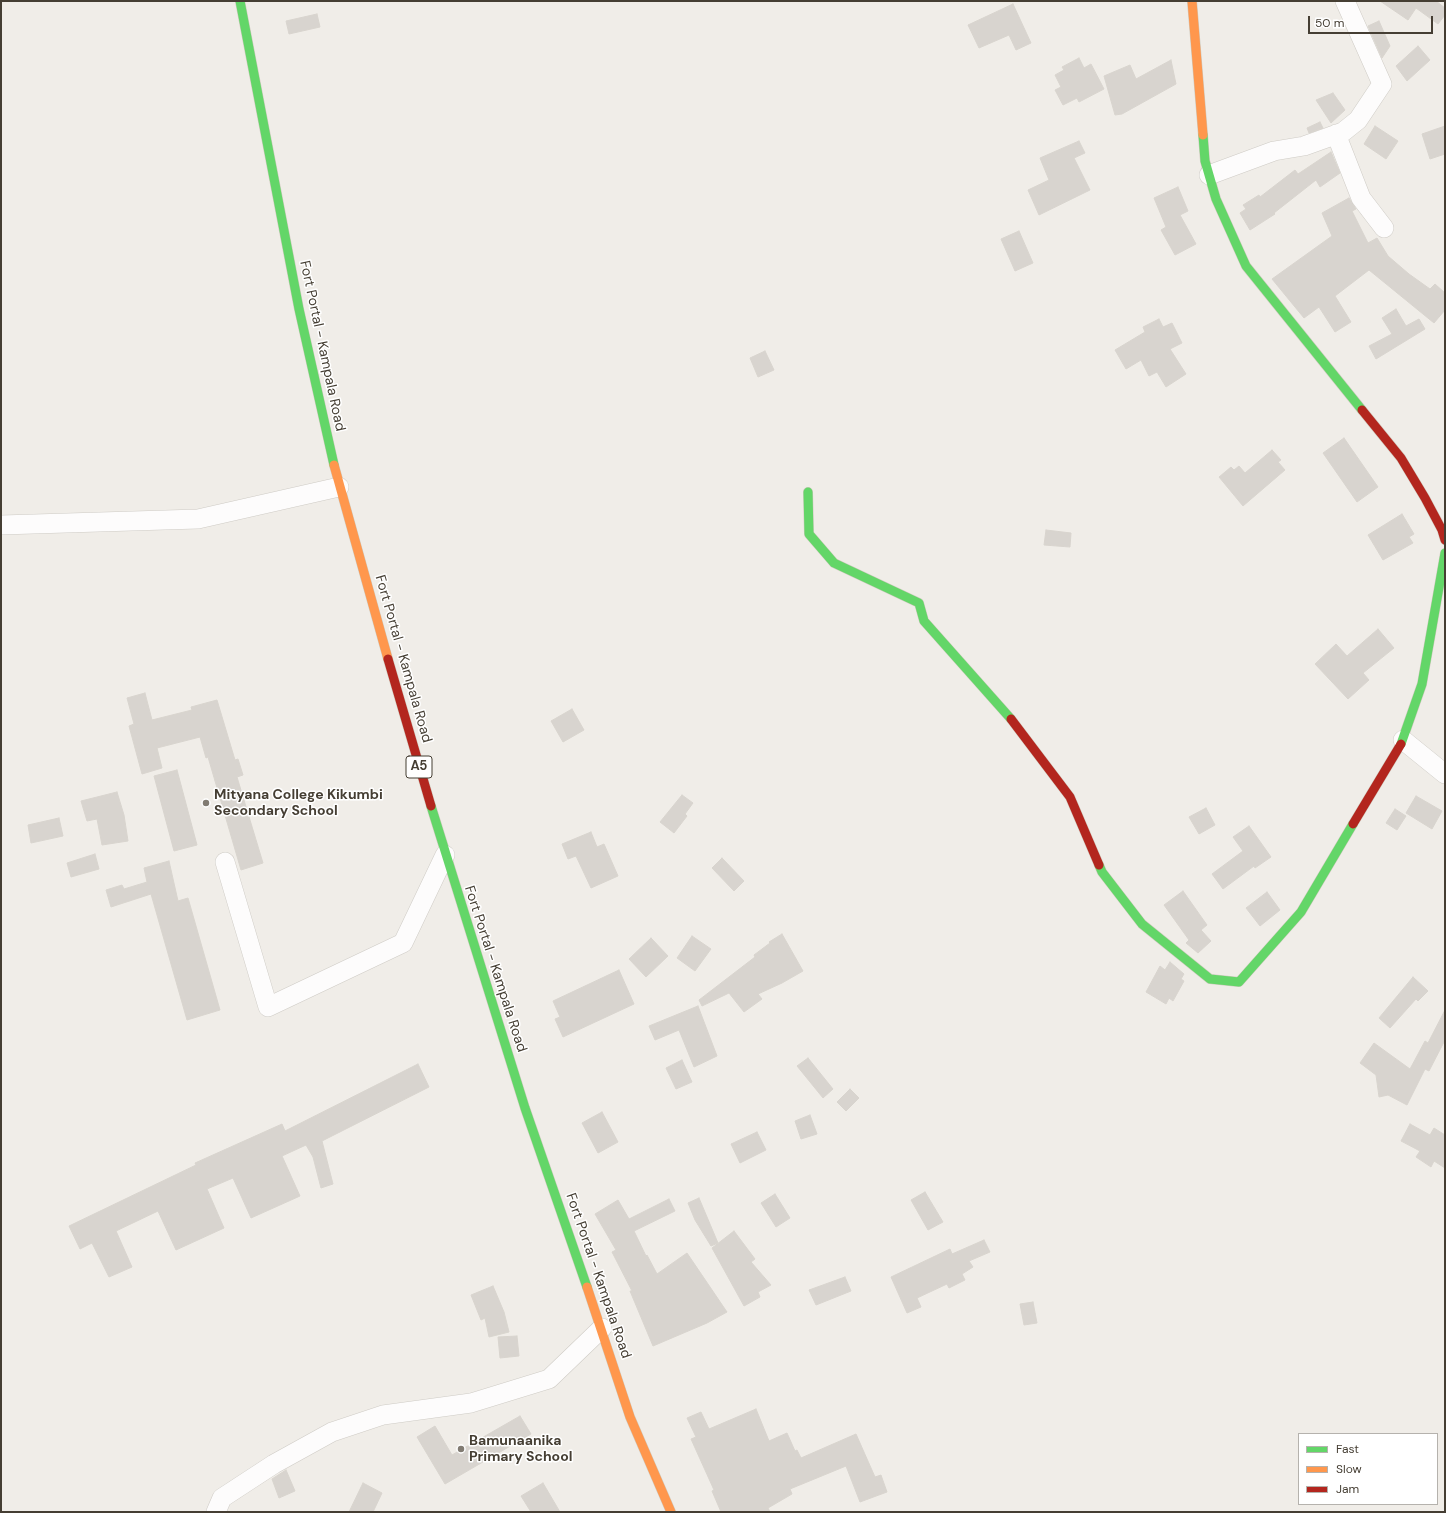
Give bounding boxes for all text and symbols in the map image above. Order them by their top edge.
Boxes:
scale bar [1310,8,1435,34]
text: 50 m [1315,15,1344,31]
street label: Fort Portal - Kampala Road [296,259,348,433]
street label: Fort Portal - Kampala Road [371,573,435,745]
road number: A5 [406,756,432,778]
place label: Mityana College Kikumbi Secondary School [214,787,383,820]
marker: Mityana College Kikumbi Secondary School [201,798,211,808]
street label: Fort Portal - Kampala Road [460,884,530,1054]
street label: Fort Portal - Kampala Road [562,1191,634,1361]
place label: Bamunaanika Primary School [469,1433,572,1466]
legend [1298,1433,1438,1505]
text: Fast [1336,1441,1359,1457]
marker: Bamunaanika Primary School [456,1444,466,1454]
text: Slow [1336,1461,1362,1477]
text: Jam [1336,1481,1359,1497]

